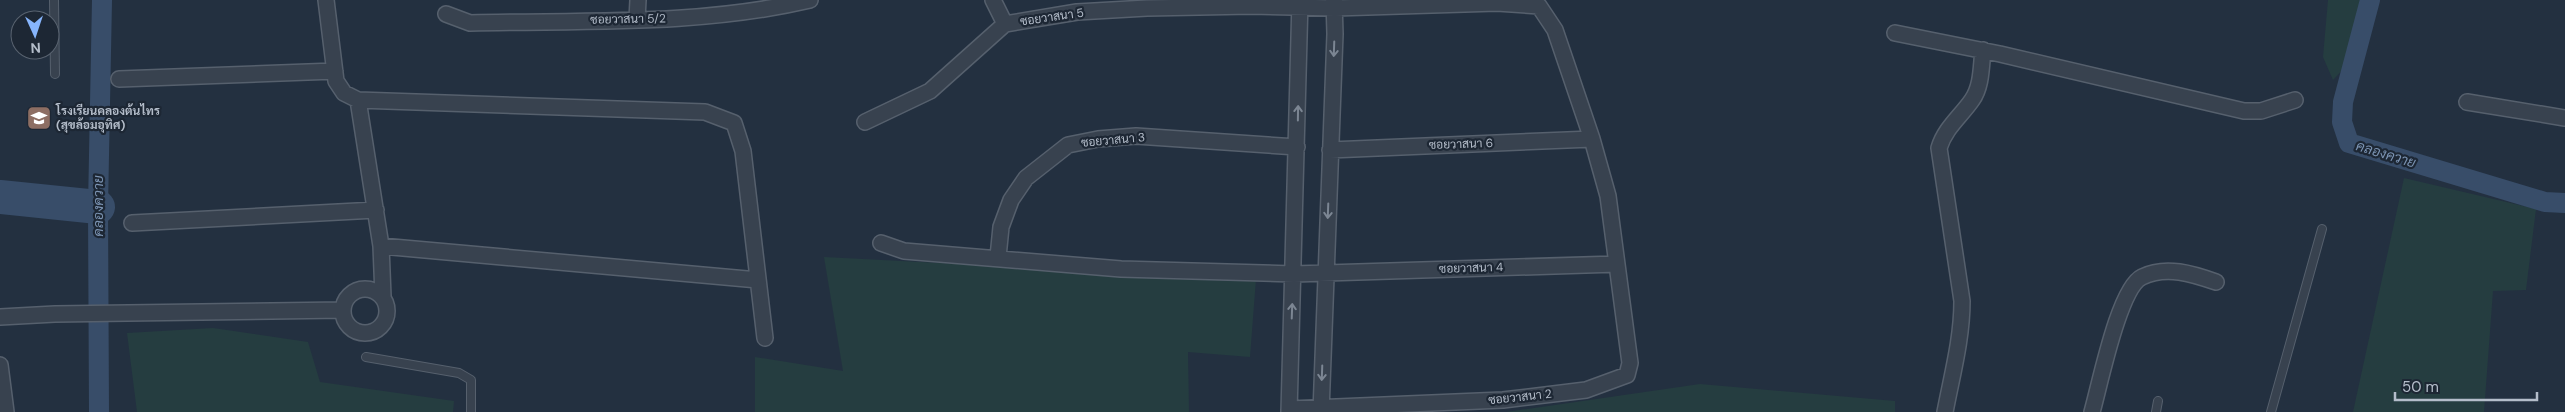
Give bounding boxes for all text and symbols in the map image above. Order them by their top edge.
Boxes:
street label: ซอยวาสนา 5 [1019,5,1085,29]
north arrow [10,10,60,60]
street label: ซอยวาสนา 5/2 [590,10,666,28]
text: N [30,39,41,57]
one-way arrow [1330,40,1339,56]
place label: โรงเรียนคลองต้นไทร (สุขล้อมอุทิศ) [55,103,160,133]
school or university icon: โรงเรียนคลองต้นไทร (สุขล้อมอุทิศ) [26,105,52,131]
one-way arrow [1293,106,1303,122]
street label: ซอยวาสนา 3 [1080,129,1146,151]
street label: ซอยวาสนา 6 [1429,135,1493,153]
water label: คลองควาย [2354,136,2418,172]
water label: คลองควาย [89,175,107,237]
one-way arrow [1323,203,1332,219]
street label: ซอยวาสนา 4 [1439,259,1503,277]
one-way arrow [1288,303,1297,319]
one-way arrow [1317,365,1327,381]
scale bar [2395,370,2538,402]
text: 50 m [2402,377,2439,397]
street label: ซอยวาสนา 2 [1487,386,1553,408]

